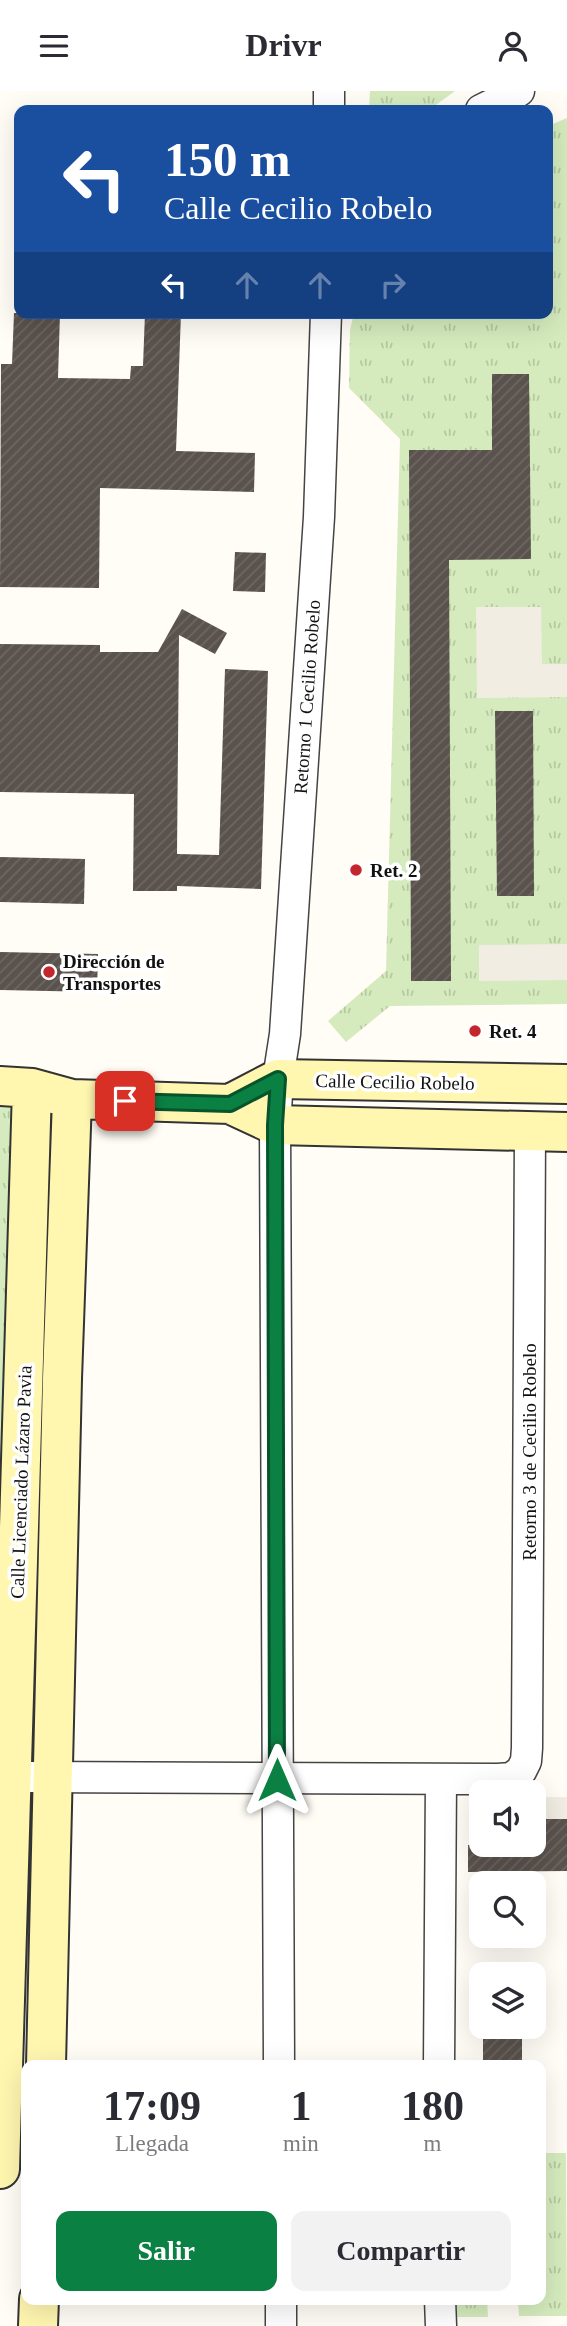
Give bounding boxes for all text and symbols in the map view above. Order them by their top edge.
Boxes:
icon: menu [35,27,73,65]
text: Drivr [245,27,322,63]
icon: person [494,27,532,65]
text: 150 m [164,132,291,187]
icon: left [49,133,140,224]
text: Calle Cecilio Robelo [164,190,432,226]
icon: left [155,266,193,304]
icon: ahead [228,266,266,304]
icon: ahead [301,266,339,304]
icon: right [374,266,412,304]
street label: Retorno 1 Cecilio Robelo [290,599,324,795]
place label: Ret. 2 [370,860,417,881]
marker: Ret. 2 [348,862,364,878]
place label: Dirección de Transportes [63,951,165,994]
marker: Dirección de Transportes [41,964,57,980]
place label: Ret. 4 [489,1021,537,1042]
marker: Ret. 4 [467,1023,483,1039]
street label: Calle Cecilio Robelo [315,1070,475,1094]
pin [95,1071,155,1131]
icon: arrive [106,1082,144,1120]
street label: Retorno 3 de Cecilio Robelo [519,1343,540,1561]
street label: Calle Licenciado Lázaro Pavia [6,1364,36,1599]
position arrow [240,1743,314,1817]
map controls [469,1780,546,2039]
button: sound [469,1780,546,1857]
button: search [469,1871,546,1948]
button: layers [469,1962,546,2039]
text: 17:09 [103,2083,201,2129]
text: 1 [290,2083,311,2129]
text: 180 [401,2083,464,2129]
text: Llegada [115,2131,189,2156]
text: min [283,2131,319,2156]
text: m [423,2131,441,2156]
button: Salir [56,2211,277,2291]
button: Compartir [291,2211,511,2291]

